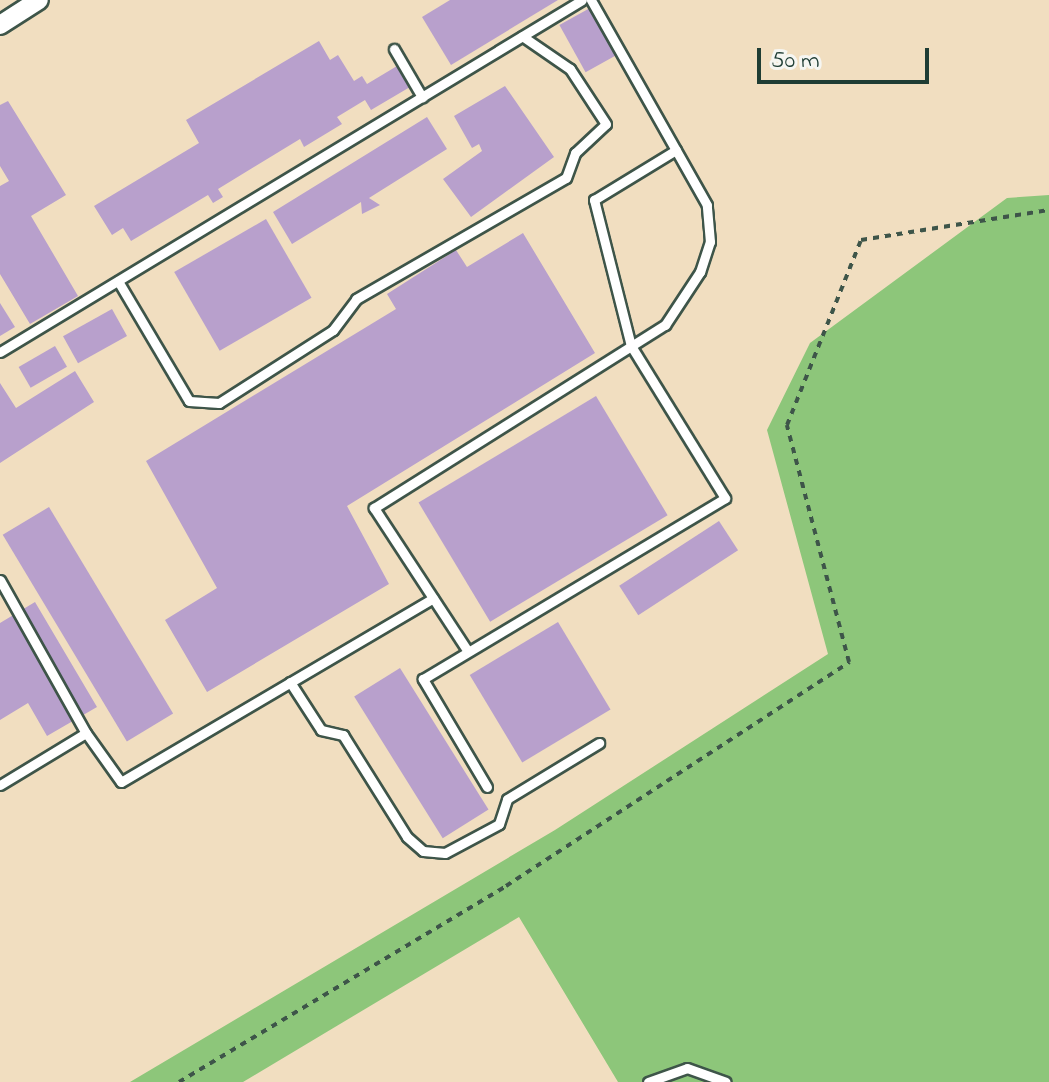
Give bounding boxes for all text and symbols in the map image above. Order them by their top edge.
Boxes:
scale bar [761,32,933,82]
text: 50 m [771,44,820,79]

